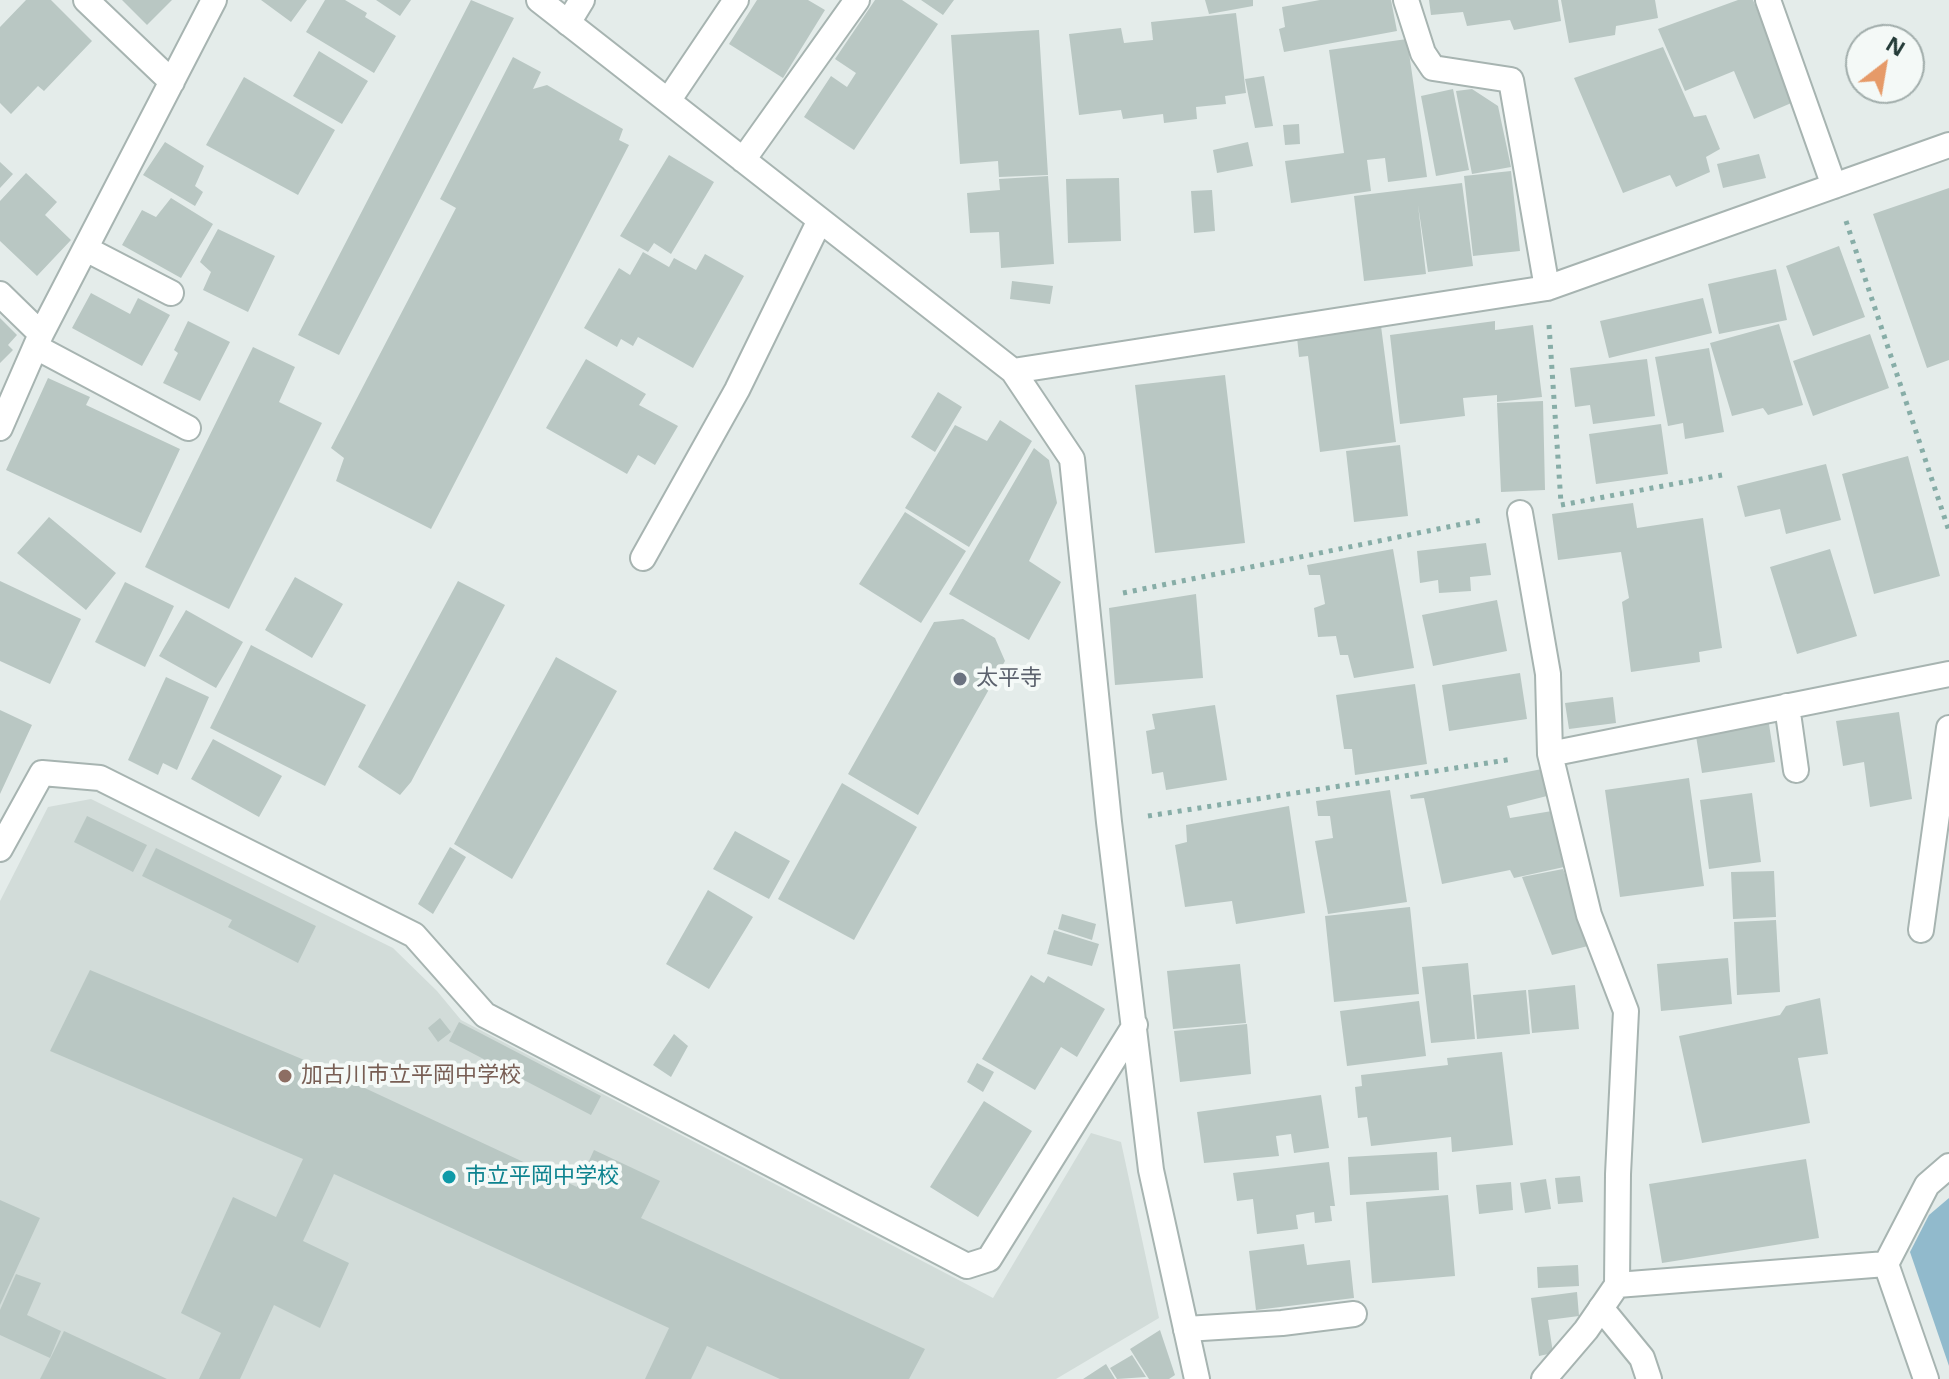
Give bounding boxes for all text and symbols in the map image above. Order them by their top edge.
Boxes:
north arrow [1845,24,1925,104]
text: N [1881,28,1912,63]
place label: 太平寺 [976,666,1042,692]
marker: 太平寺 [951,670,969,688]
place label: 加古川市立平岡中学校 [301,1063,521,1089]
marker: 加古川市立平岡中学校 [276,1067,294,1085]
place label: 市立平岡中学校 [465,1164,619,1190]
marker: 市立平岡中学校 [440,1168,458,1186]

